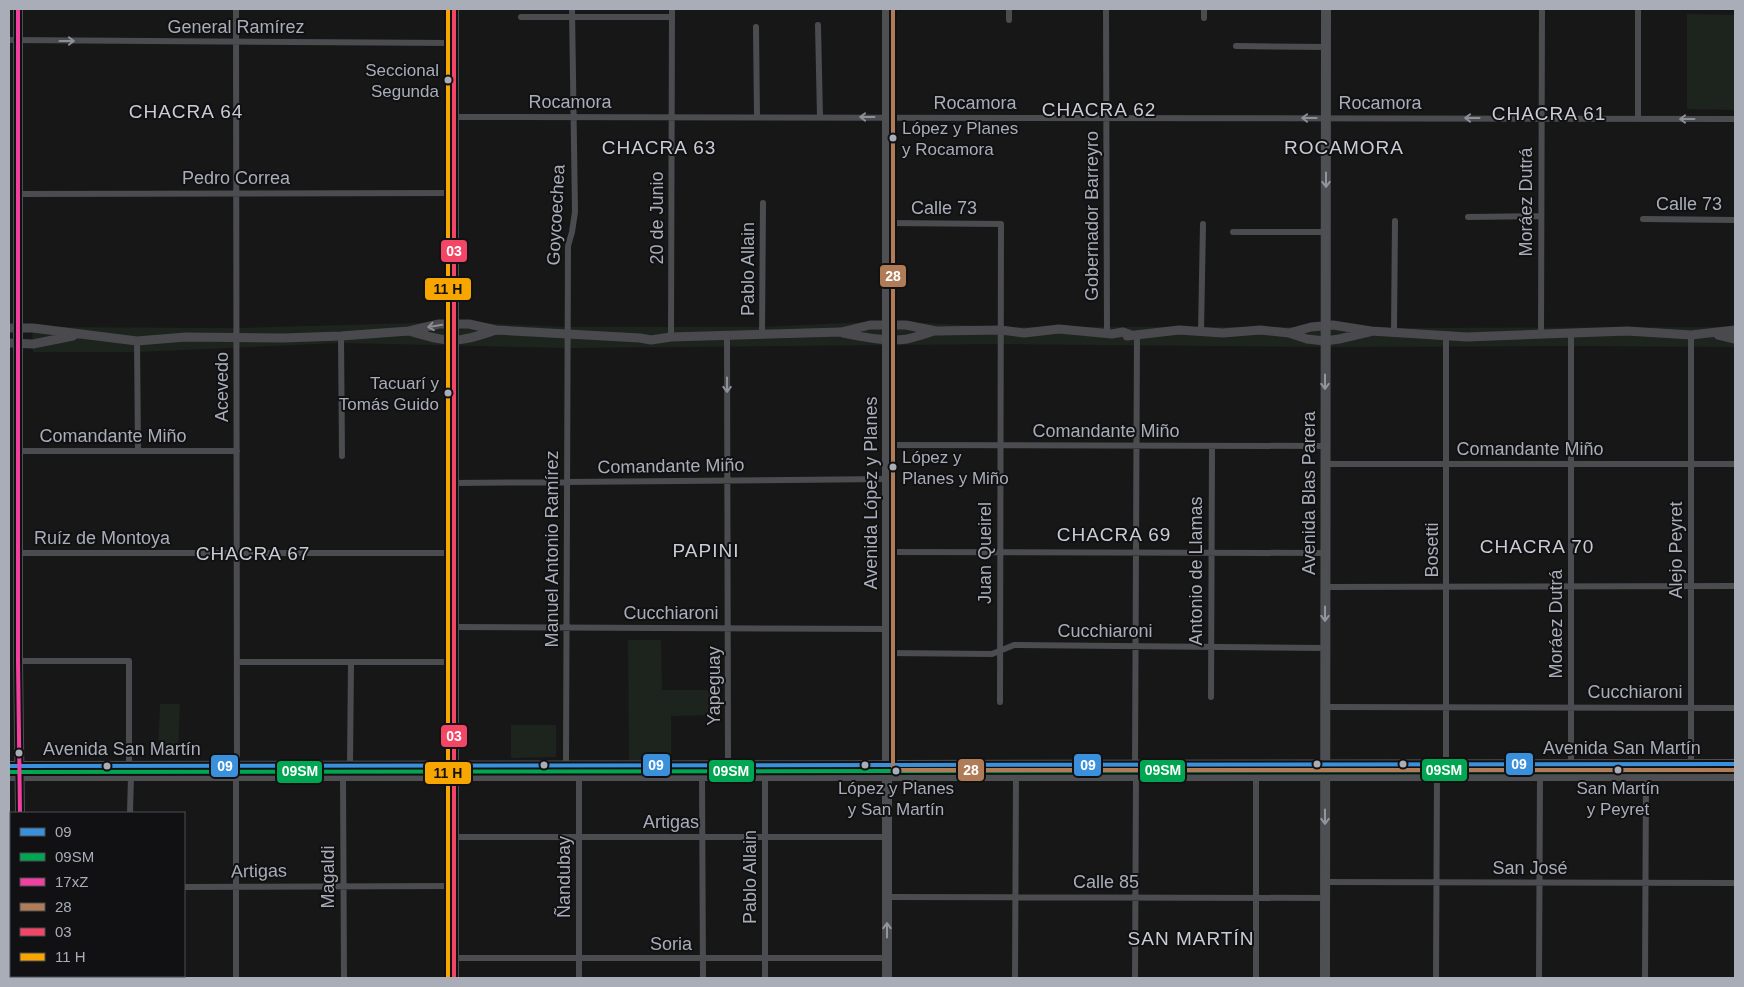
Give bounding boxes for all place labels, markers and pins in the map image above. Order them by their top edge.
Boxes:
place label: Seccional Segunda [365,61,440,101]
marker: Seccional Segunda [443,75,453,85]
place label: López y Planes y Rocamora [902,119,1018,159]
marker: López y Planes y Rocamora [888,133,898,143]
place label: Tacuarí y Tomás Guido [339,374,439,414]
marker: Tacuarí y Tomás Guido [443,388,453,398]
place label: López y Planes y Miño [902,448,1009,488]
marker: López y Planes y Miño [888,462,898,472]
unlabelled marker [14,748,24,758]
unlabelled marker [1312,759,1322,769]
unlabelled marker [1398,759,1408,769]
unlabelled marker [539,760,549,770]
unlabelled marker [860,760,870,770]
unlabelled marker [102,761,112,771]
marker: San Martín y Peyret [1613,765,1623,775]
marker: López y Planes y San Martín [891,766,901,776]
place label: López y Planes y San Martín [838,779,954,819]
place label: San Martín y Peyret [1576,779,1660,819]

